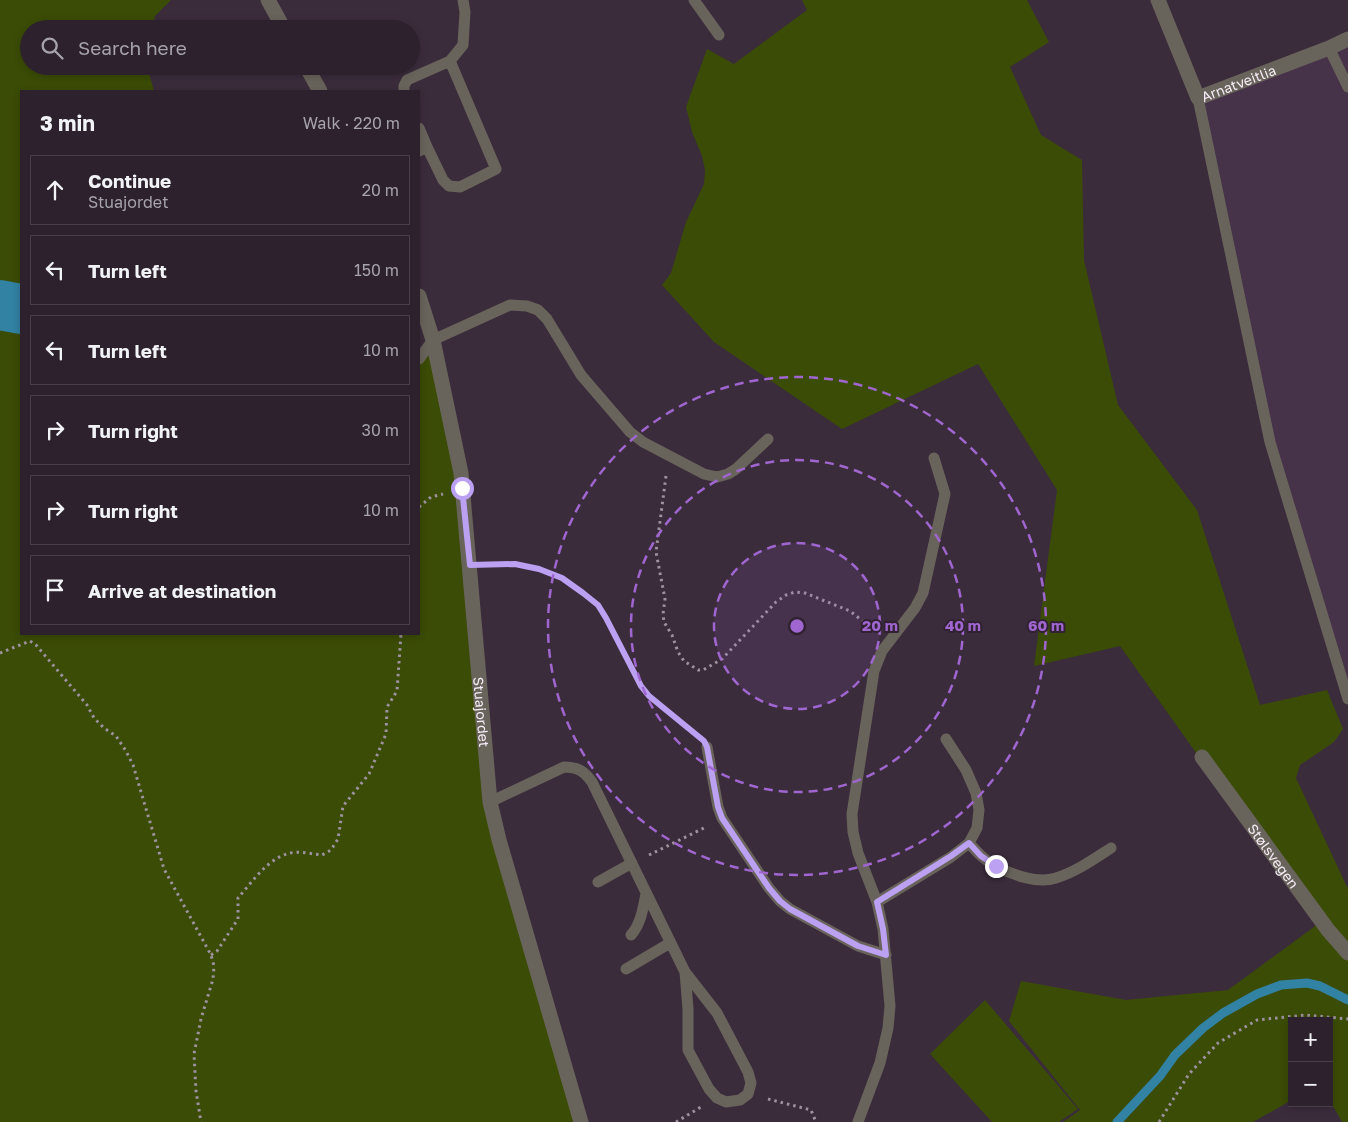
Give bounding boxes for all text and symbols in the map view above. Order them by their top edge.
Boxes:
search box [20,20,420,75]
icon: search [38,34,66,62]
text: Search here [78,36,187,59]
street label: Arnatveitlia [1199,61,1278,105]
text: 3 min [40,110,95,136]
text: Walk · 220 m [303,113,400,133]
text: Continue [88,169,171,192]
icon: ahead [41,176,69,204]
text: 20 m [362,180,399,200]
text: Stuajordet [88,192,169,212]
icon: left [41,256,69,284]
text: Turn left [88,259,167,282]
text: 150 m [354,260,399,280]
icon: left [41,336,69,364]
text: Turn left [88,339,167,362]
text: 10 m [363,340,399,360]
icon: right [41,416,69,444]
text: Turn right [88,419,178,442]
text: 30 m [362,420,399,440]
route start [451,477,474,500]
icon: right [41,496,69,524]
text: Turn right [88,499,178,522]
text: 10 m [363,500,399,520]
icon: arrive [41,576,69,604]
text: Arrive at destination [88,579,276,602]
text: 20 m [862,616,898,634]
text: 40 m [945,616,981,634]
text: 60 m [1028,616,1064,634]
centre of rings [788,617,806,635]
street label: Stuajordet [471,676,494,748]
street label: Stølsvegen [1245,820,1303,891]
route end [985,855,1008,878]
map controls [1288,1017,1333,1107]
button: + [1288,1017,1333,1062]
button: − [1288,1062,1333,1107]

